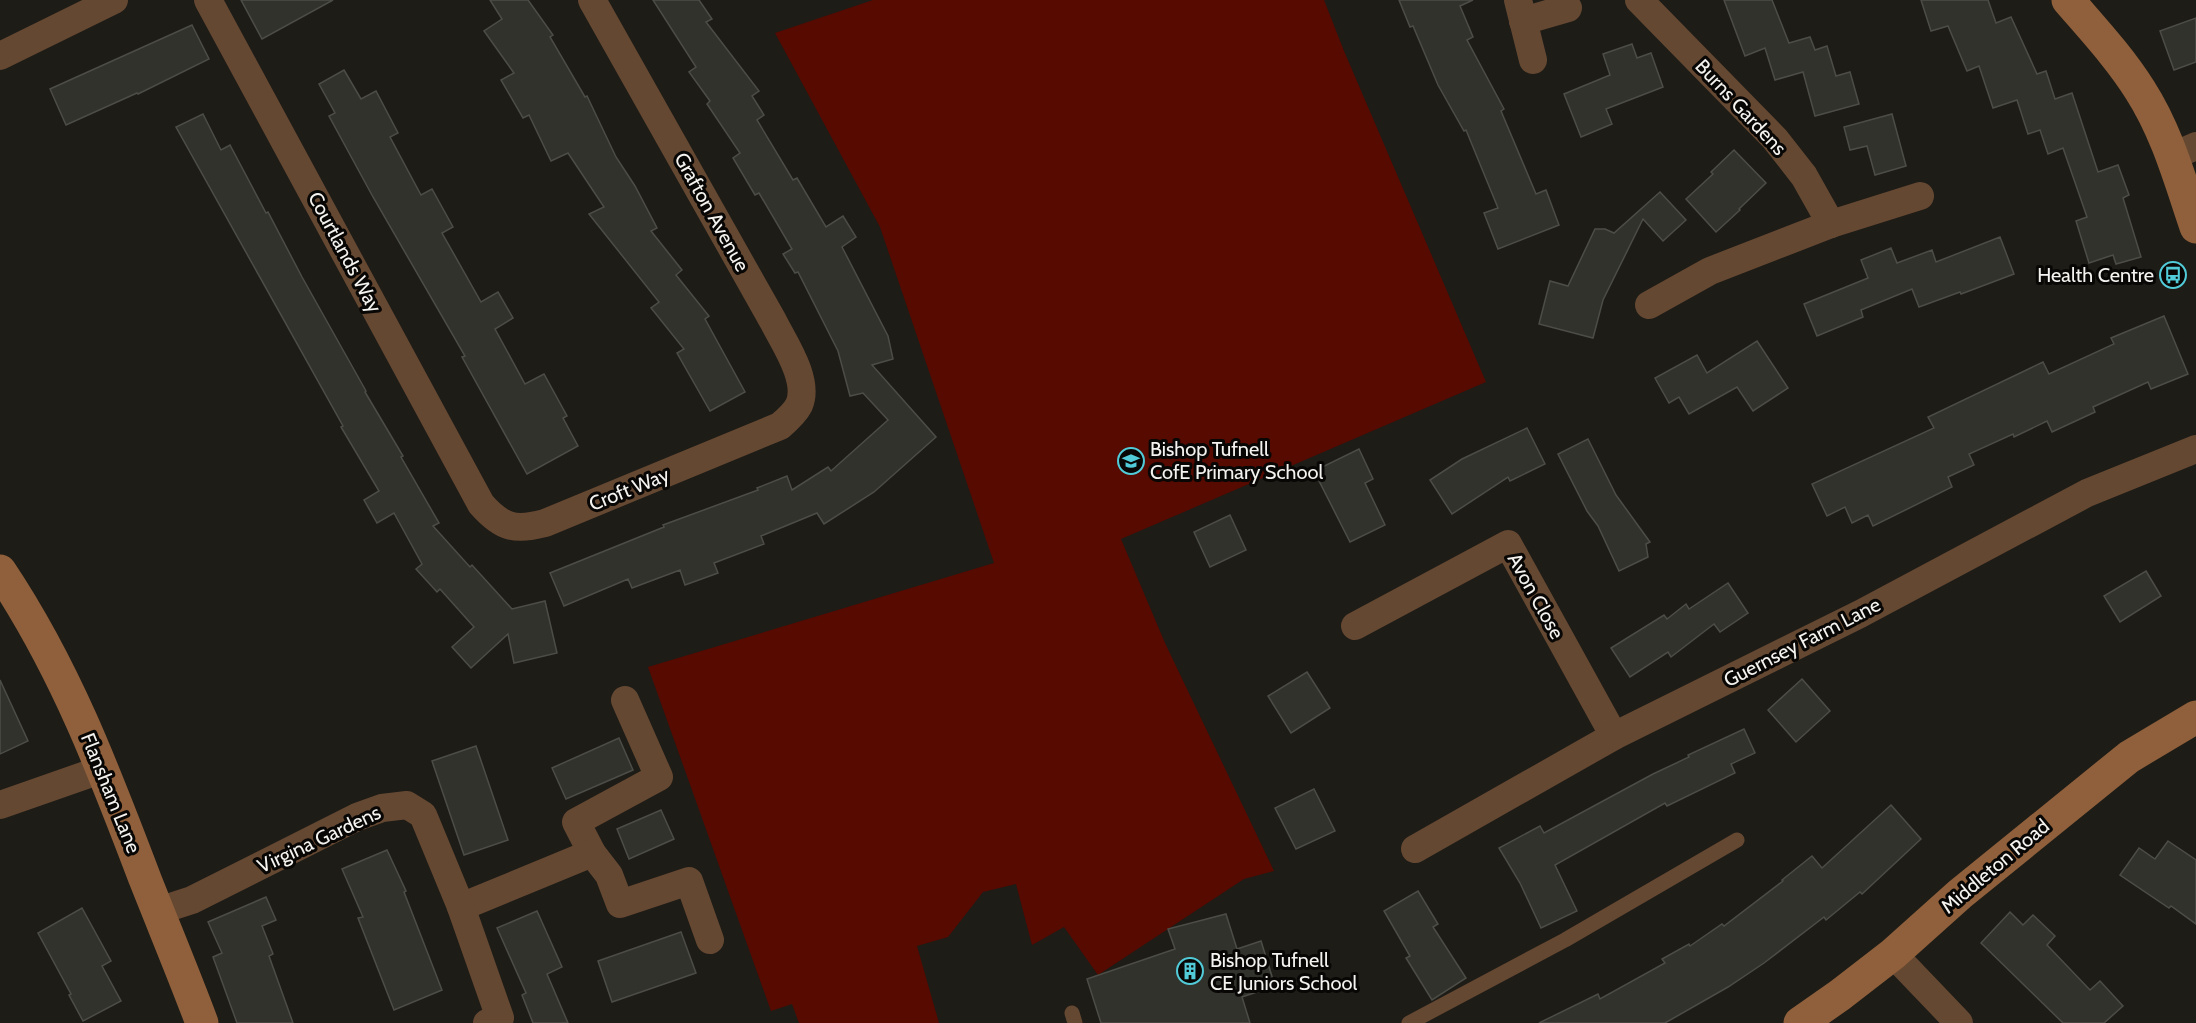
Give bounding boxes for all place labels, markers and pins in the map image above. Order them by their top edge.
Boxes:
bus stop icon: Health Centre [2158,260,2188,290]
place label: Health Centre [2037,263,2154,287]
place label: Bishop Tufnell CofE Primary School [1150,437,1323,484]
school or university icon: Bishop Tufnell CofE Primary School [1116,446,1146,476]
place label: Bishop Tufnell CE Juniors School [1210,948,1357,995]
building icon: Bishop Tufnell CE Juniors School [1175,956,1205,986]

